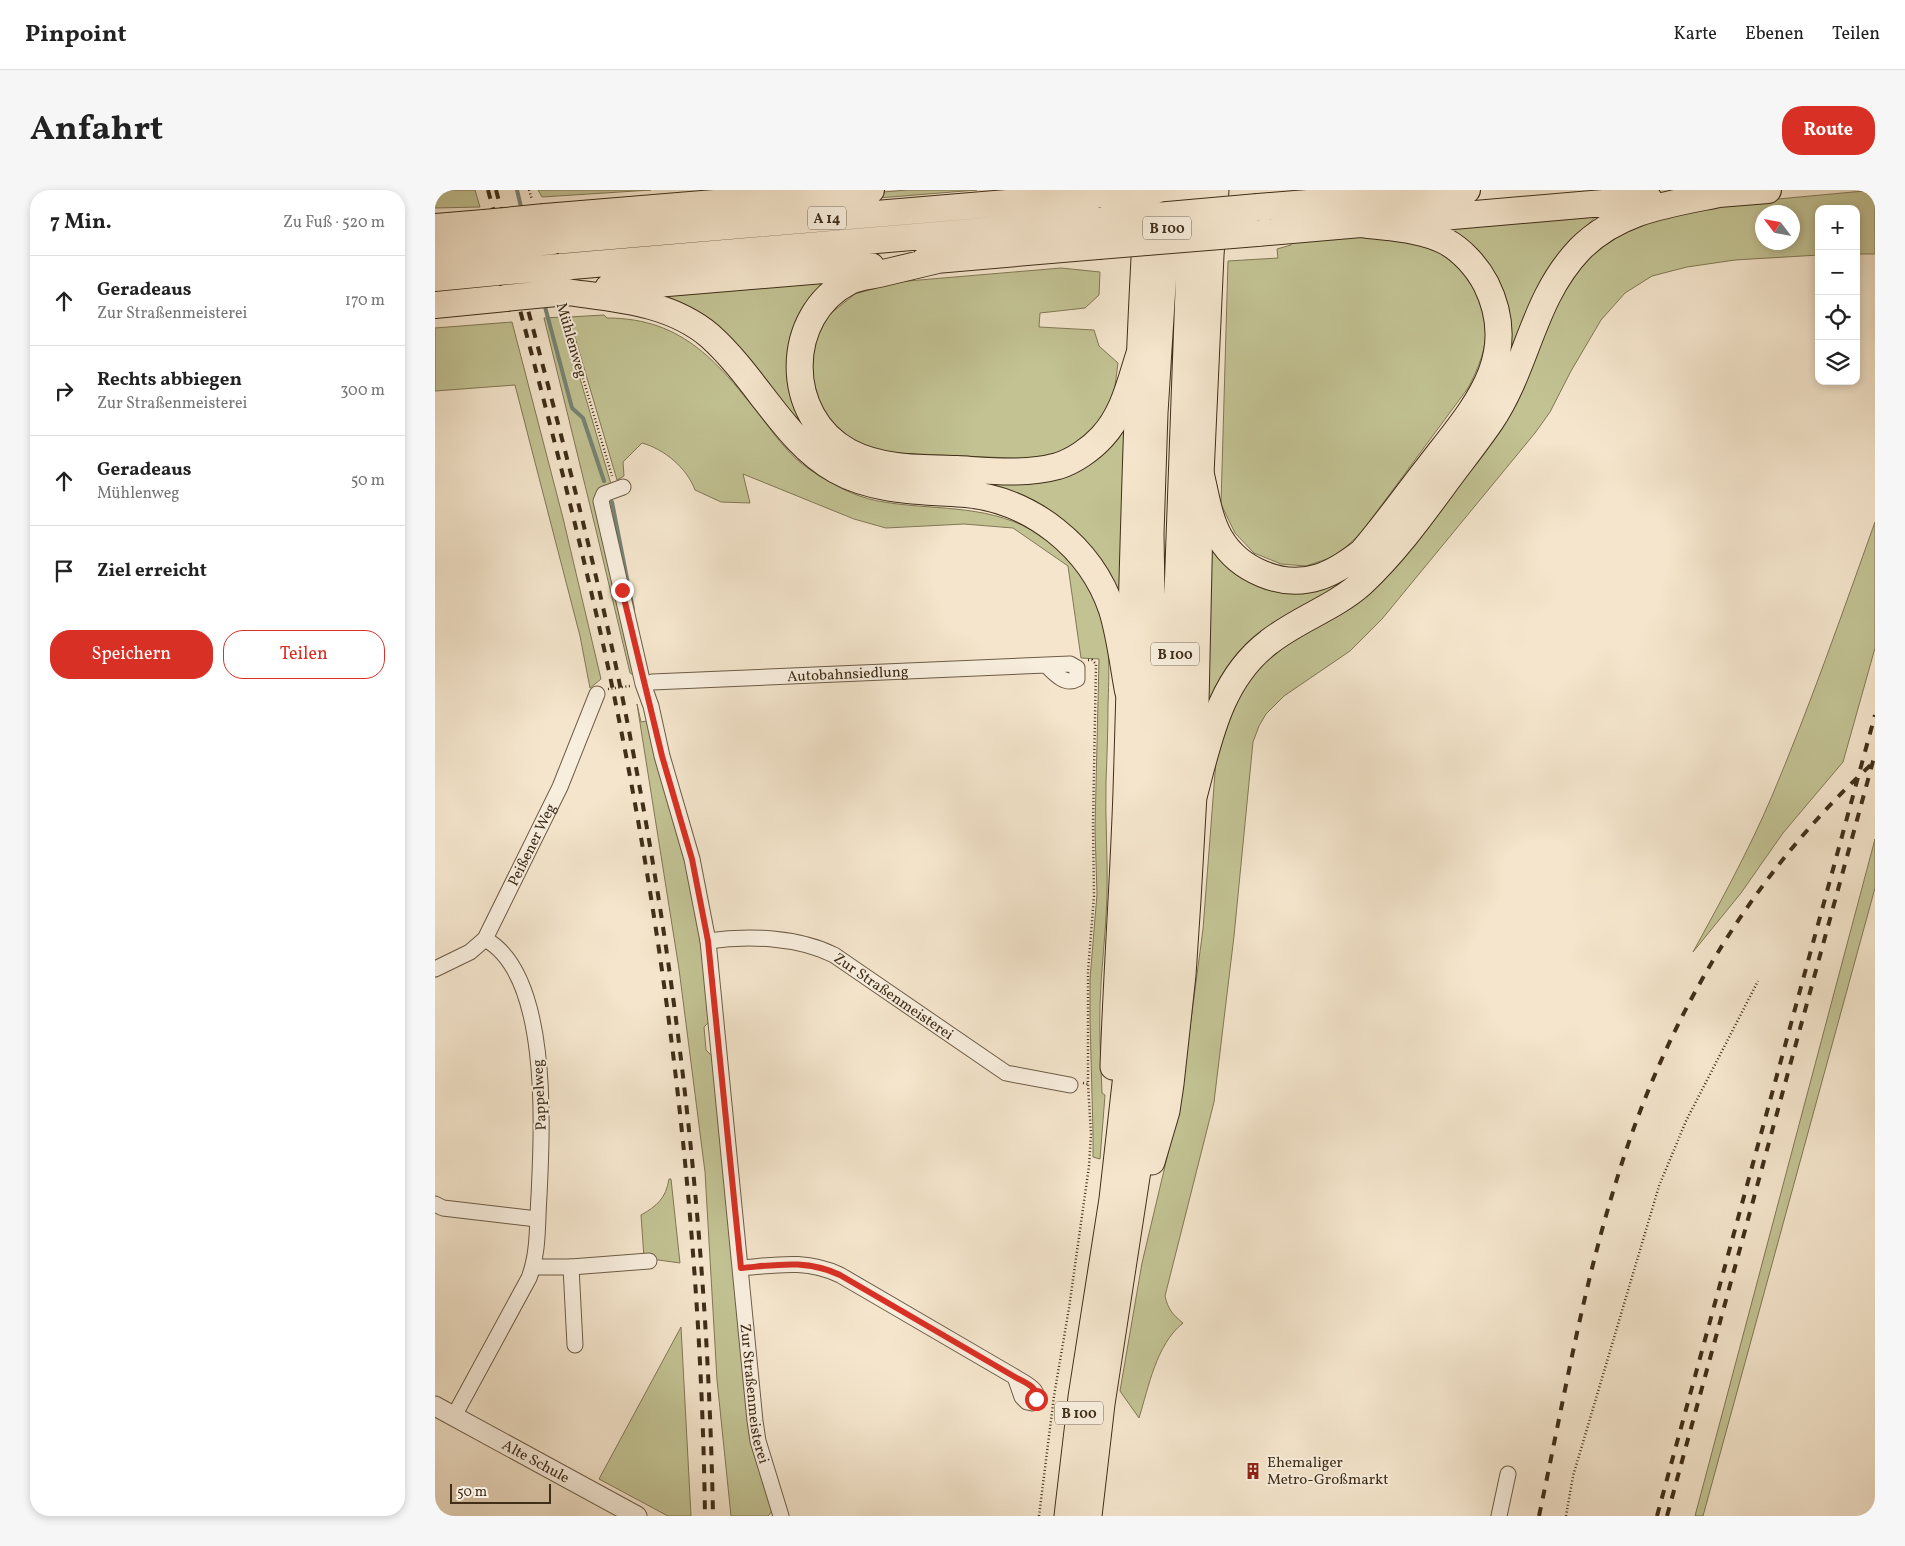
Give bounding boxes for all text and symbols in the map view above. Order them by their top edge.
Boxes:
text: Pinpoint [25,18,127,52]
text: Karte [1673,22,1717,47]
text: Ebenen [1745,22,1804,47]
text: Teilen [1832,22,1880,47]
text: Anfahrt [30,106,163,154]
button: Route [1782,106,1875,155]
north arrow [1755,205,1800,250]
map controls [1815,205,1860,385]
button: + [1815,205,1860,250]
road number: A 14 [808,206,846,230]
text: 7 Min. [50,208,112,237]
text: Zu Fuß · 520 m [283,212,385,234]
road number: B 100 [1143,216,1191,239]
button: − [1815,250,1860,295]
text: Geradeaus [97,277,192,303]
icon: ahead [50,287,78,315]
text: 170 m [345,290,385,312]
button: locate [1815,295,1860,340]
street label: Mühlenweg [550,300,591,381]
text: Zur Straßenmeisterei [97,303,247,325]
button: layers [1815,340,1860,385]
text: Rechts abbiegen [97,367,242,393]
icon: right [50,377,78,405]
text: 300 m [340,380,385,402]
text: Zur Straßenmeisterei [97,393,247,415]
text: Geradeaus [97,457,192,483]
icon: ahead [50,467,78,495]
text: 50 m [351,470,385,492]
text: Mühlenweg [97,483,179,505]
icon: arrive [50,557,78,585]
text: Ziel erreicht [97,558,207,584]
route end [611,579,634,602]
button: Speichern [50,630,213,679]
button: Teilen [223,630,385,679]
road number: B 100 [1151,642,1199,666]
street label: Autobahnsiedlung [787,662,909,688]
street label: Peißener Weg [504,800,562,890]
street label: Zur Straßenmeisterei [829,949,957,1046]
street label: Pappelweg [528,1058,553,1131]
street label: Zur Straßenmeisterei [734,1323,773,1467]
route start [1025,1388,1048,1411]
road number: B 100 [1055,1402,1103,1424]
street label: Alte Schule [498,1435,573,1489]
place label: Ehemaliger Metro-Großmarkt [1267,1453,1389,1491]
building icon: Ehemaliger Metro-Großmarkt [1243,1461,1263,1481]
scale bar [450,1481,551,1504]
text: 50 m [457,1483,487,1502]

